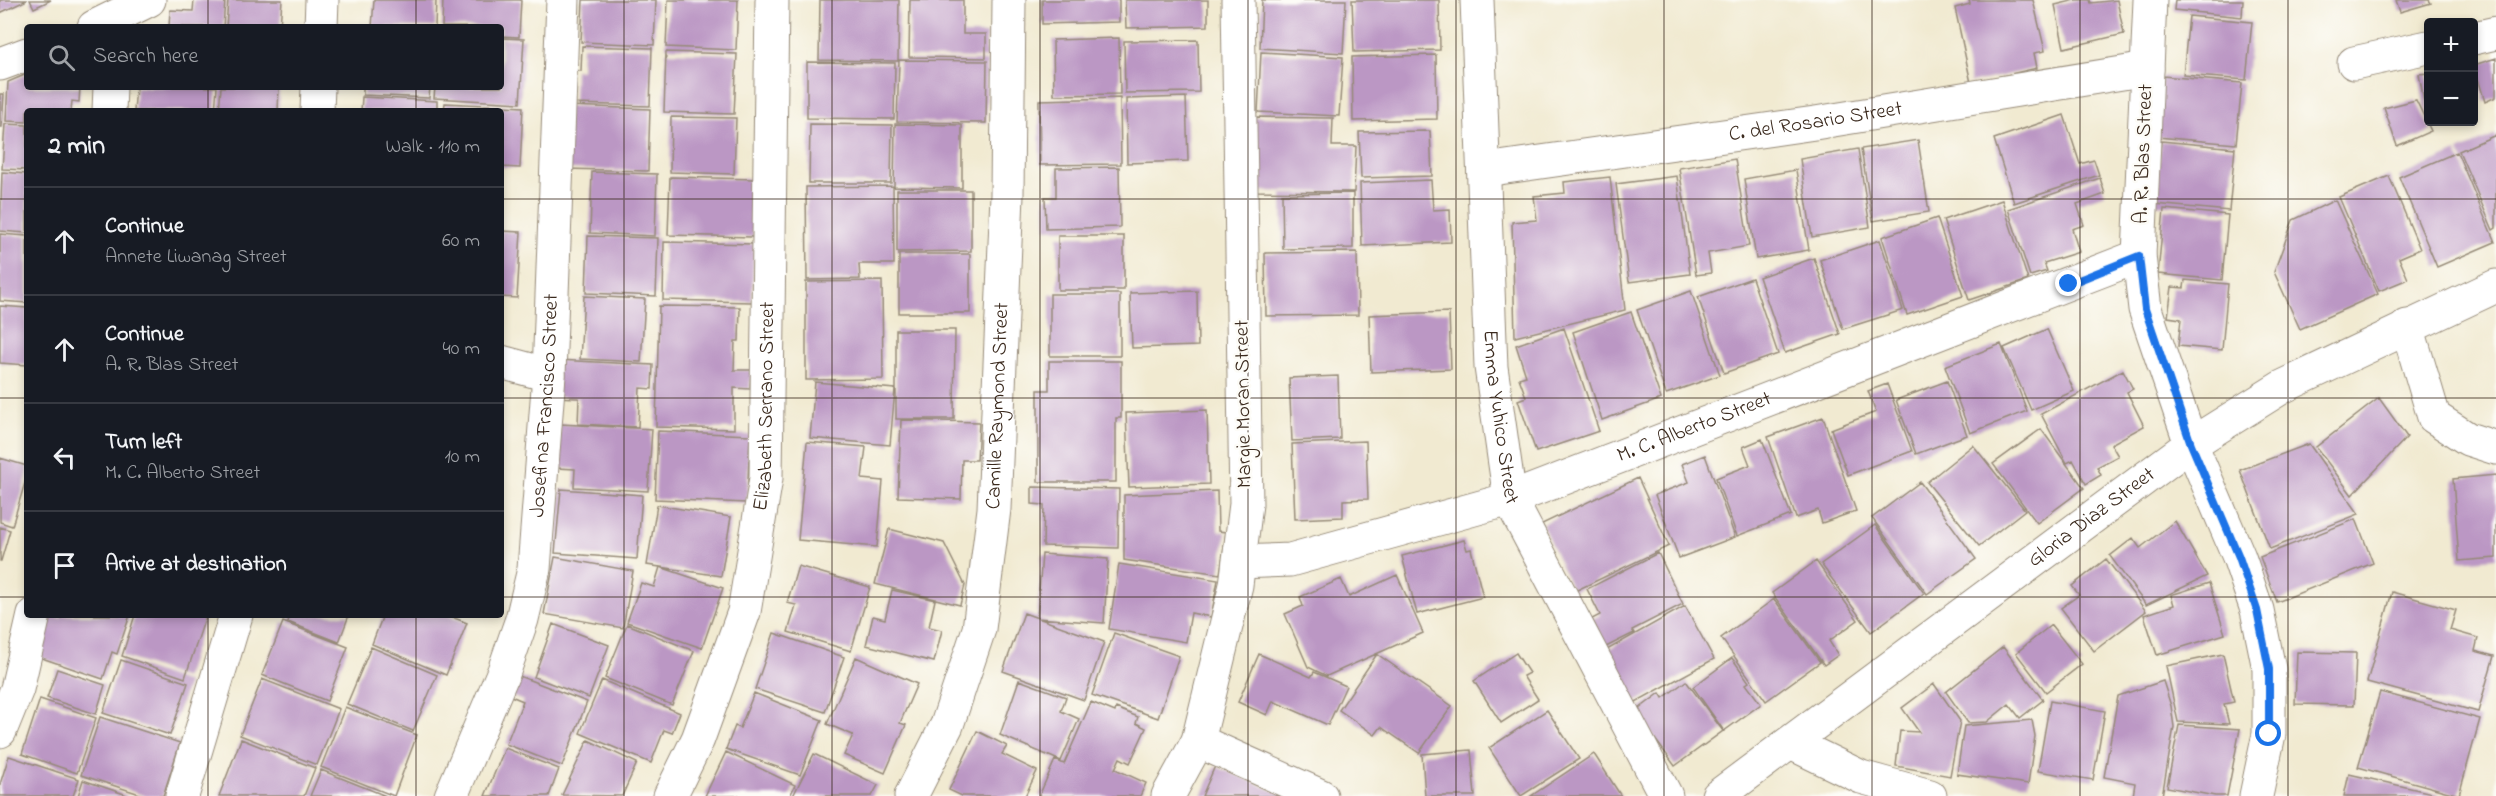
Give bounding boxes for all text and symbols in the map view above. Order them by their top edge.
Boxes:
map controls [2424,18,2478,126]
button: + [2424,18,2478,72]
search box [24,24,504,90]
icon: search [45,41,78,74]
text: Search here [93,41,198,73]
button: − [2424,72,2478,126]
street label: A. R. Blas Street [2127,83,2161,225]
street label: C. del Rosario Street [1727,94,1904,150]
text: 2 min [48,128,105,166]
text: Walk · 110 m [385,133,480,162]
text: Continue [105,211,184,243]
icon: ahead [48,225,81,258]
text: 60 m [442,227,480,256]
text: Annete Liwanag Street [105,243,287,272]
route end [2055,270,2081,296]
street label: Josefina Francisco Street [523,293,567,519]
street label: Elizabeth Serrano Street [746,301,783,513]
street label: Camille Raymond Street [979,302,1018,510]
text: Continue [105,319,184,351]
street label: Margie Moran Street [1228,319,1262,489]
street label: Emma Yuhico Street [1475,329,1526,511]
icon: ahead [48,333,81,366]
text: 40 m [443,335,480,364]
text: A. R. Blas Street [105,351,239,380]
street label: M. C. Alberto Street [1613,384,1776,471]
text: Turn left [105,427,182,459]
icon: left [48,441,81,474]
text: 10 m [444,443,480,472]
text: M. C. Alberto Street [105,459,260,488]
street label: Gloria Diaz Street [2022,460,2162,575]
icon: arrive [48,549,81,582]
text: Arrive at destination [105,549,287,581]
route start [2255,720,2281,746]

